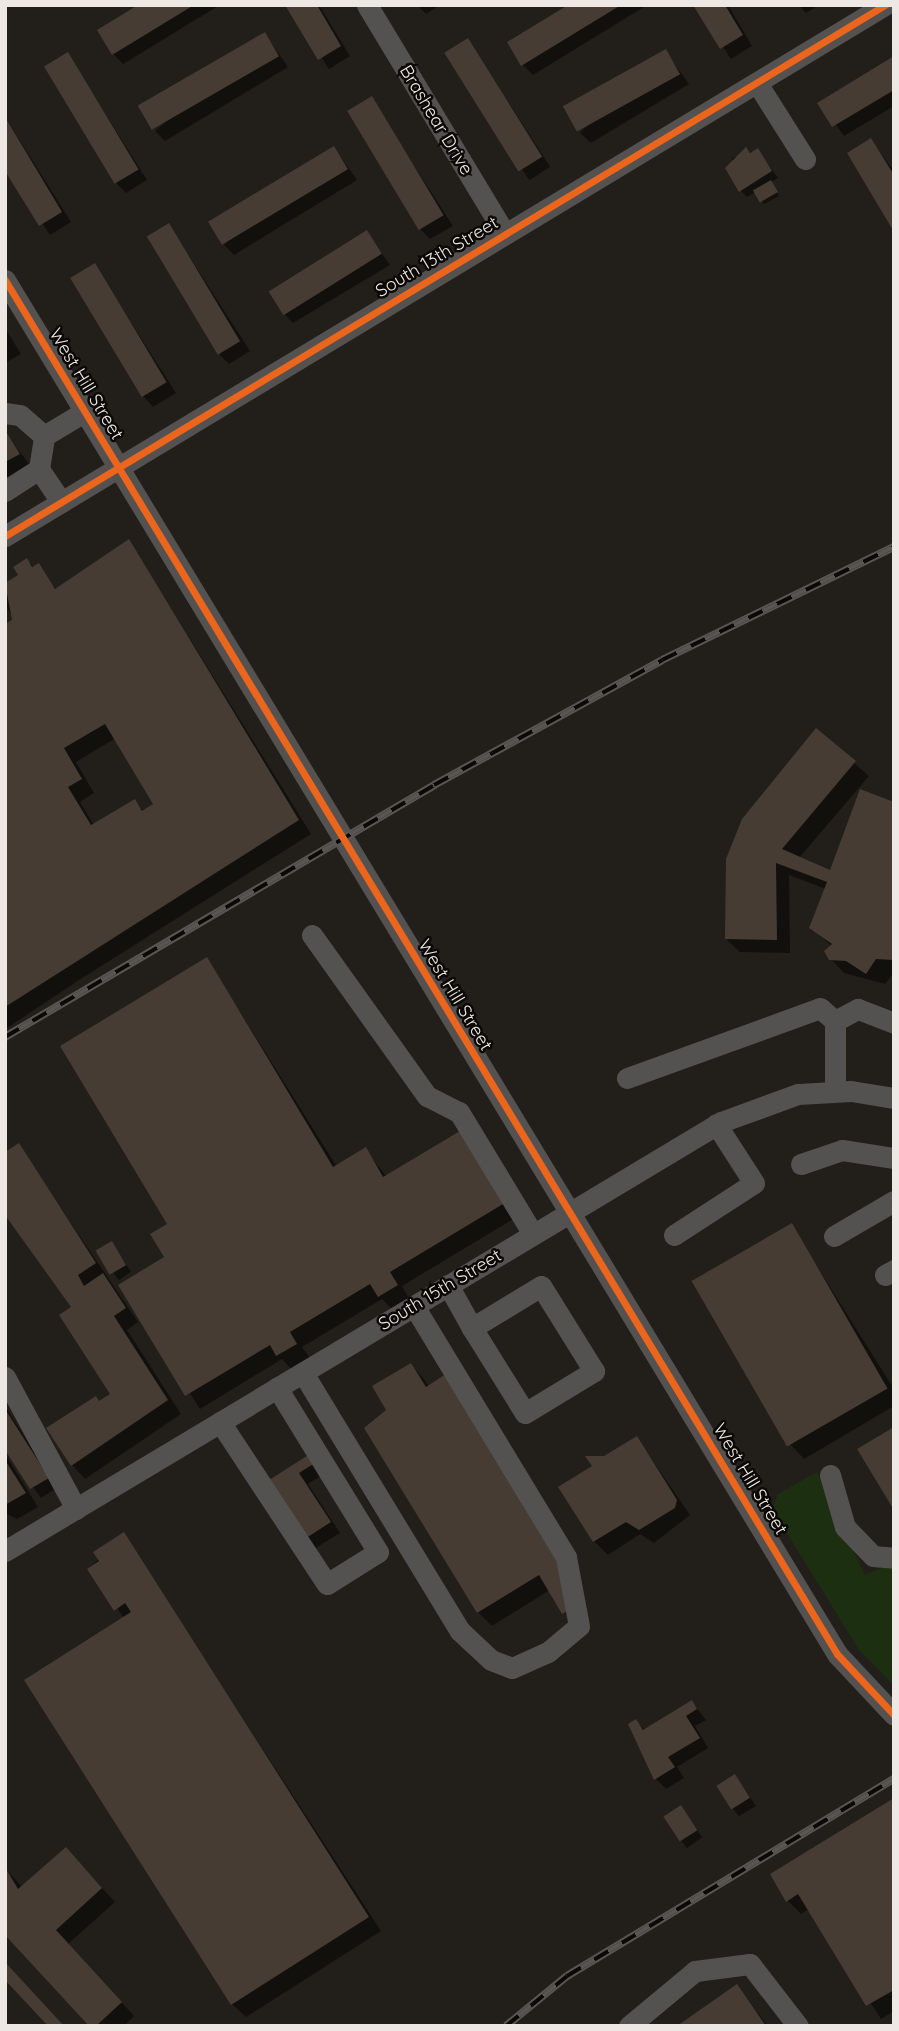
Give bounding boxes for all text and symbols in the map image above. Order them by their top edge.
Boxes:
street label: Brashear Drive [395,61,477,179]
street label: South 13th Street [372,212,502,302]
street label: West Hill Street [44,324,128,444]
street label: West Hill Street [413,935,497,1055]
street label: South 15th Street [375,1245,505,1335]
street label: West Hill Street [708,1419,792,1539]

